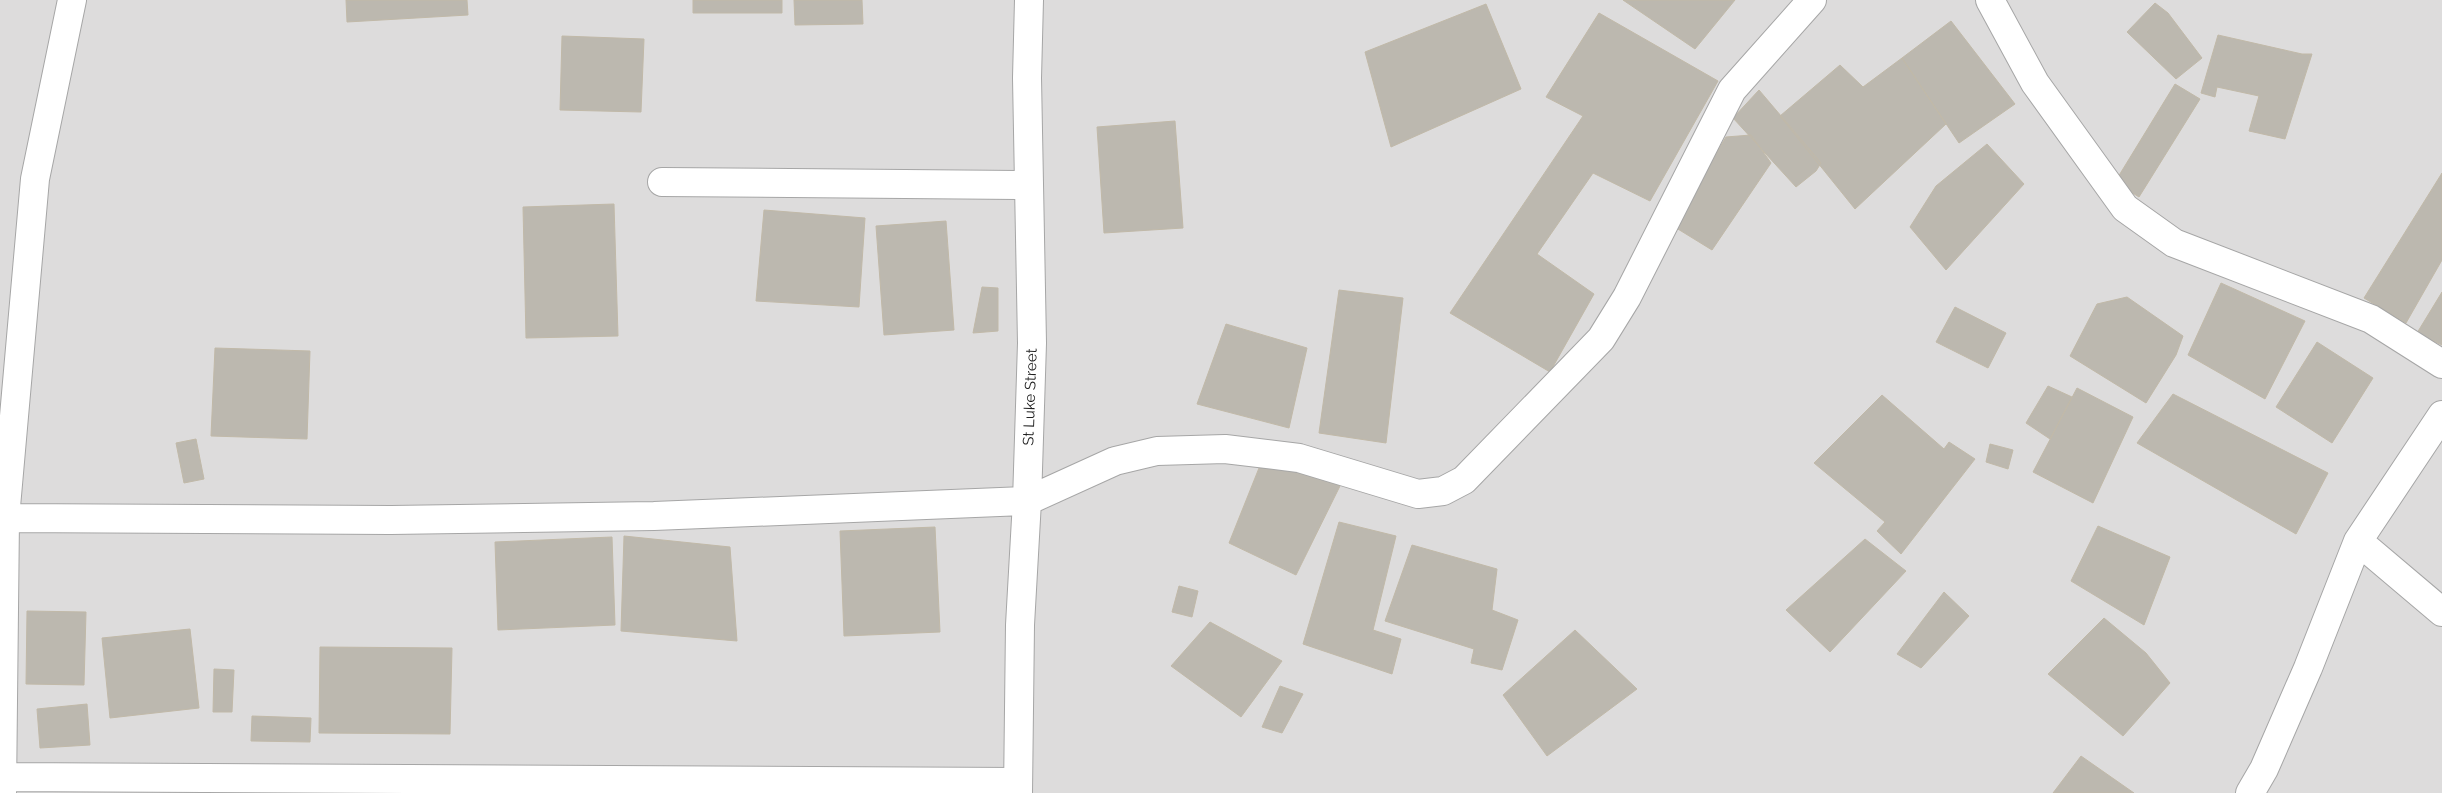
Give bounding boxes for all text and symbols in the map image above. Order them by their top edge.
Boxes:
street label: St Luke Street [1019,348,1041,446]

